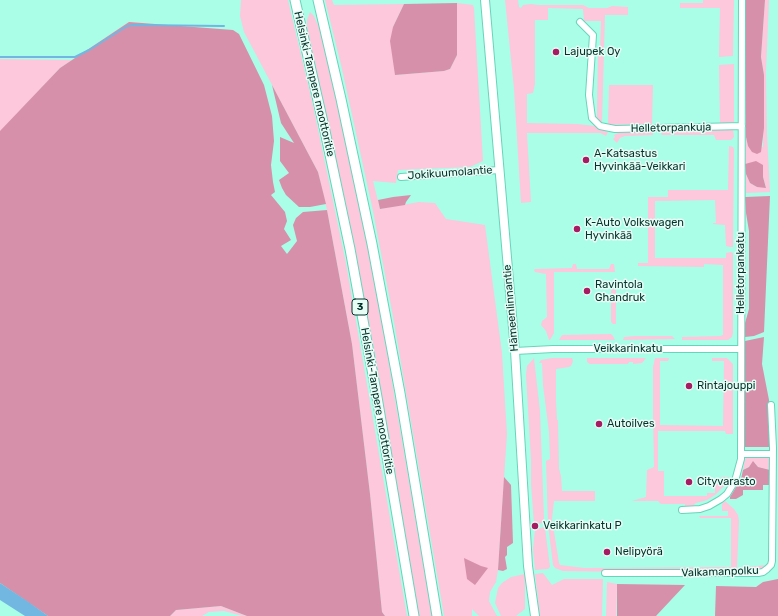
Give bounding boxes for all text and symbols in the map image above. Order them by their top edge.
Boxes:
street label: Helsinki-Tampere moottoritie [291,10,337,158]
place label: Lajupek Oy [564,45,620,59]
marker: Lajupek Oy [551,47,561,57]
street label: Helletorpankuja [631,121,711,135]
place label: A-Katsastus Hyvinkää-Veikkari [594,147,686,173]
marker: A-Katsastus Hyvinkää-Veikkari [581,155,591,165]
street label: Jokikuumolantie [407,163,493,183]
place label: K-Auto Volkswagen Hyvinkää [585,216,684,242]
marker: K-Auto Volkswagen Hyvinkää [572,224,582,234]
street label: Helletorpankatu [734,232,748,314]
street label: Hämeenlinnantie [501,264,521,352]
place label: Ravintola Ghandruk [595,278,645,304]
marker: Ravintola Ghandruk [582,286,592,296]
road number: 3 [352,299,368,315]
street label: Helsinki-Tampere moottoritie [358,327,396,475]
street label: Veikkarinkatu [594,342,662,356]
place label: Rintajouppi [697,379,755,393]
marker: Rintajouppi [684,381,694,391]
place label: Autoilves [607,417,655,431]
marker: Autoilves [594,419,604,429]
place label: Cityvarasto [697,475,756,489]
marker: Cityvarasto [684,477,694,487]
place label: Veikkarinkatu P [543,519,622,533]
marker: Veikkarinkatu P [530,521,540,531]
place label: Nelipyörä [615,545,663,559]
marker: Nelipyörä [602,547,612,557]
street label: Valkamanpolku [681,564,759,580]

